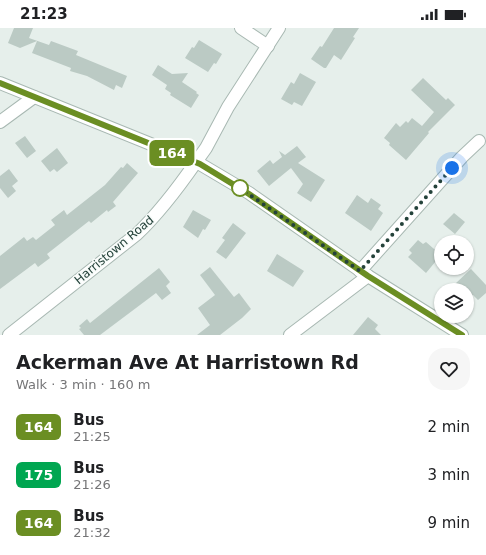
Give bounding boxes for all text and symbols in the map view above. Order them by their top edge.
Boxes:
text: 21:23 [20,5,68,23]
line badge: 164 [149,140,195,166]
text: 164 [157,145,187,161]
your location [442,158,462,178]
unlabelled marker [231,179,249,197]
street label: Harristown Road [72,213,156,287]
map controls [434,235,474,323]
button: locate [434,235,474,275]
button: layers [434,283,474,323]
button: heart [428,348,470,390]
text: Ackerman Ave At Harristown Rd [16,351,359,373]
text: Walk · 3 min · 160 m [16,377,150,392]
text: Bus [73,411,104,429]
text: 2 min [427,418,470,436]
text: 164 [24,419,53,435]
text: 21:25 [73,429,111,444]
text: Bus [73,459,104,477]
text: 3 min [427,466,470,484]
text: 175 [24,467,53,483]
text: 21:26 [73,477,111,492]
text: Bus [73,507,104,525]
text: 9 min [427,514,470,532]
text: 164 [24,515,53,531]
text: 21:32 [73,525,111,540]

